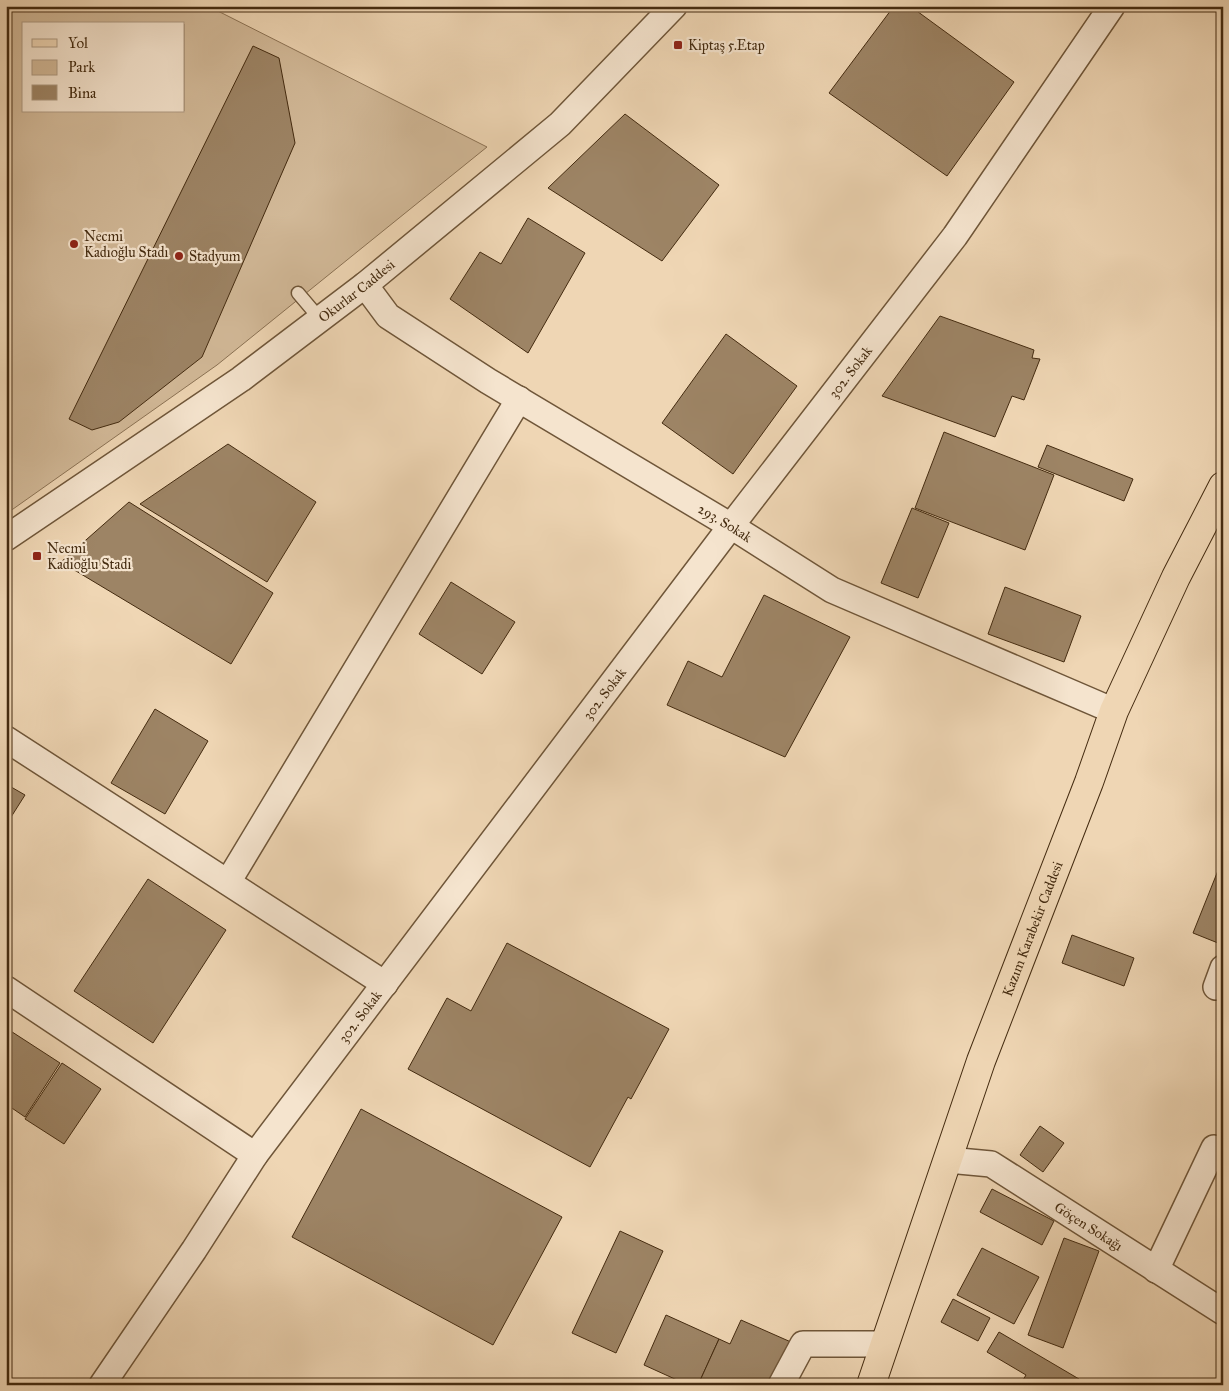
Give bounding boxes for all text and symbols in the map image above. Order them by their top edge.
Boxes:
legend [22,22,185,112]
text: Yol [68,34,89,52]
place label: Kiptaş 5.Etap [688,37,765,54]
marker: Kiptaş 5.Etap [672,39,684,51]
text: Park [68,58,95,76]
text: Bina [68,84,97,102]
place label: Necmi Kadıoğlu Stadı [84,228,169,261]
marker: Necmi Kadıoğlu Stadı [68,238,80,250]
place label: Stadyum [189,248,241,265]
marker: Stadyum [173,250,185,262]
street label: Okurlar Caddesi [315,256,398,326]
street label: 302. Sokak [825,342,876,401]
street label: 293. Sokak [695,500,756,546]
place label: Necmi Kadioğlu Stadi [47,540,131,573]
marker: Necmi Kadioğlu Stadi [31,550,43,562]
street label: 302. Sokak [579,664,630,723]
street label: Kazım Karabekir Caddesi [998,859,1066,999]
street label: 302. Sokak [335,987,385,1046]
street label: Göçen Sokağı [1051,1198,1126,1254]

